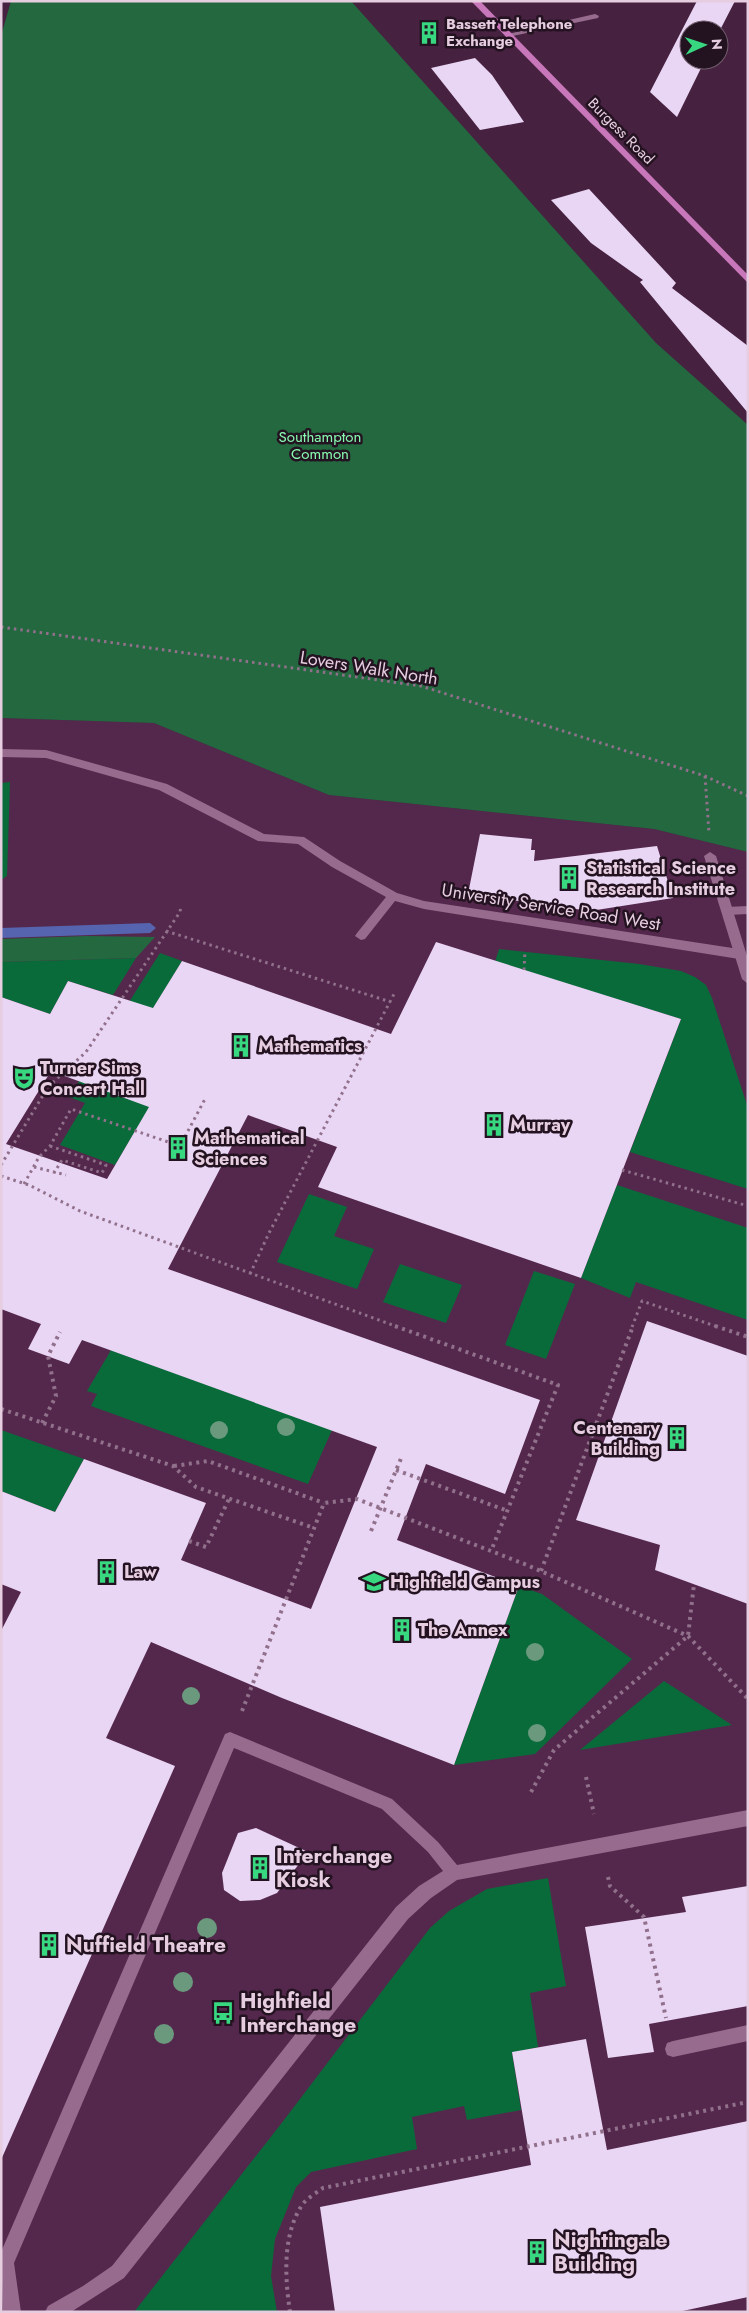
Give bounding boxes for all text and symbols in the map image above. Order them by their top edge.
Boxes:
place label: Bassett Telephone Exchange [446,13,573,52]
building icon: Bassett Telephone Exchange [416,20,442,46]
north arrow [679,20,729,70]
text: N [707,38,727,50]
street label: Burgess Road [583,93,659,169]
park label: Southampton Common [279,426,361,465]
street label: Lovers Walk North [298,644,440,692]
place label: Statistical Science Research Institute [586,855,736,902]
building icon: Statistical Science Research Institute [556,865,582,891]
street label: University Service Road West [440,877,663,937]
building icon: Mathematics [228,1033,254,1059]
place label: Mathematics [258,1033,362,1059]
place label: Turner Sims Concert Hall [40,1055,145,1102]
theatre icon: Turner Sims Concert Hall [11,1065,37,1091]
building icon: Murray [481,1112,507,1138]
place label: Murray [510,1112,571,1138]
place label: Mathematical Sciences [194,1125,305,1172]
building icon: Mathematical Sciences [165,1135,191,1161]
place label: Centenary Building [573,1415,661,1462]
building icon: Centenary Building [664,1425,690,1451]
building icon: Law [94,1559,120,1585]
place label: Law [124,1559,157,1585]
school or university icon: Highfield Campus [361,1569,387,1595]
place label: Highfield Campus [390,1569,540,1595]
building icon: The Annex [389,1617,415,1643]
place label: The Annex [418,1617,508,1643]
place label: Interchange Kiosk [276,1841,392,1895]
building icon: Interchange Kiosk [247,1855,273,1881]
place label: Nuffield Theatre [66,1930,226,1960]
building icon: Nuffield Theatre [36,1932,62,1958]
place label: Highfield Interchange [240,1986,356,2040]
bus stop icon: Highfield Interchange [210,2000,236,2026]
place label: Nightingale Building [554,2225,668,2279]
building icon: Nightingale Building [524,2239,550,2265]

